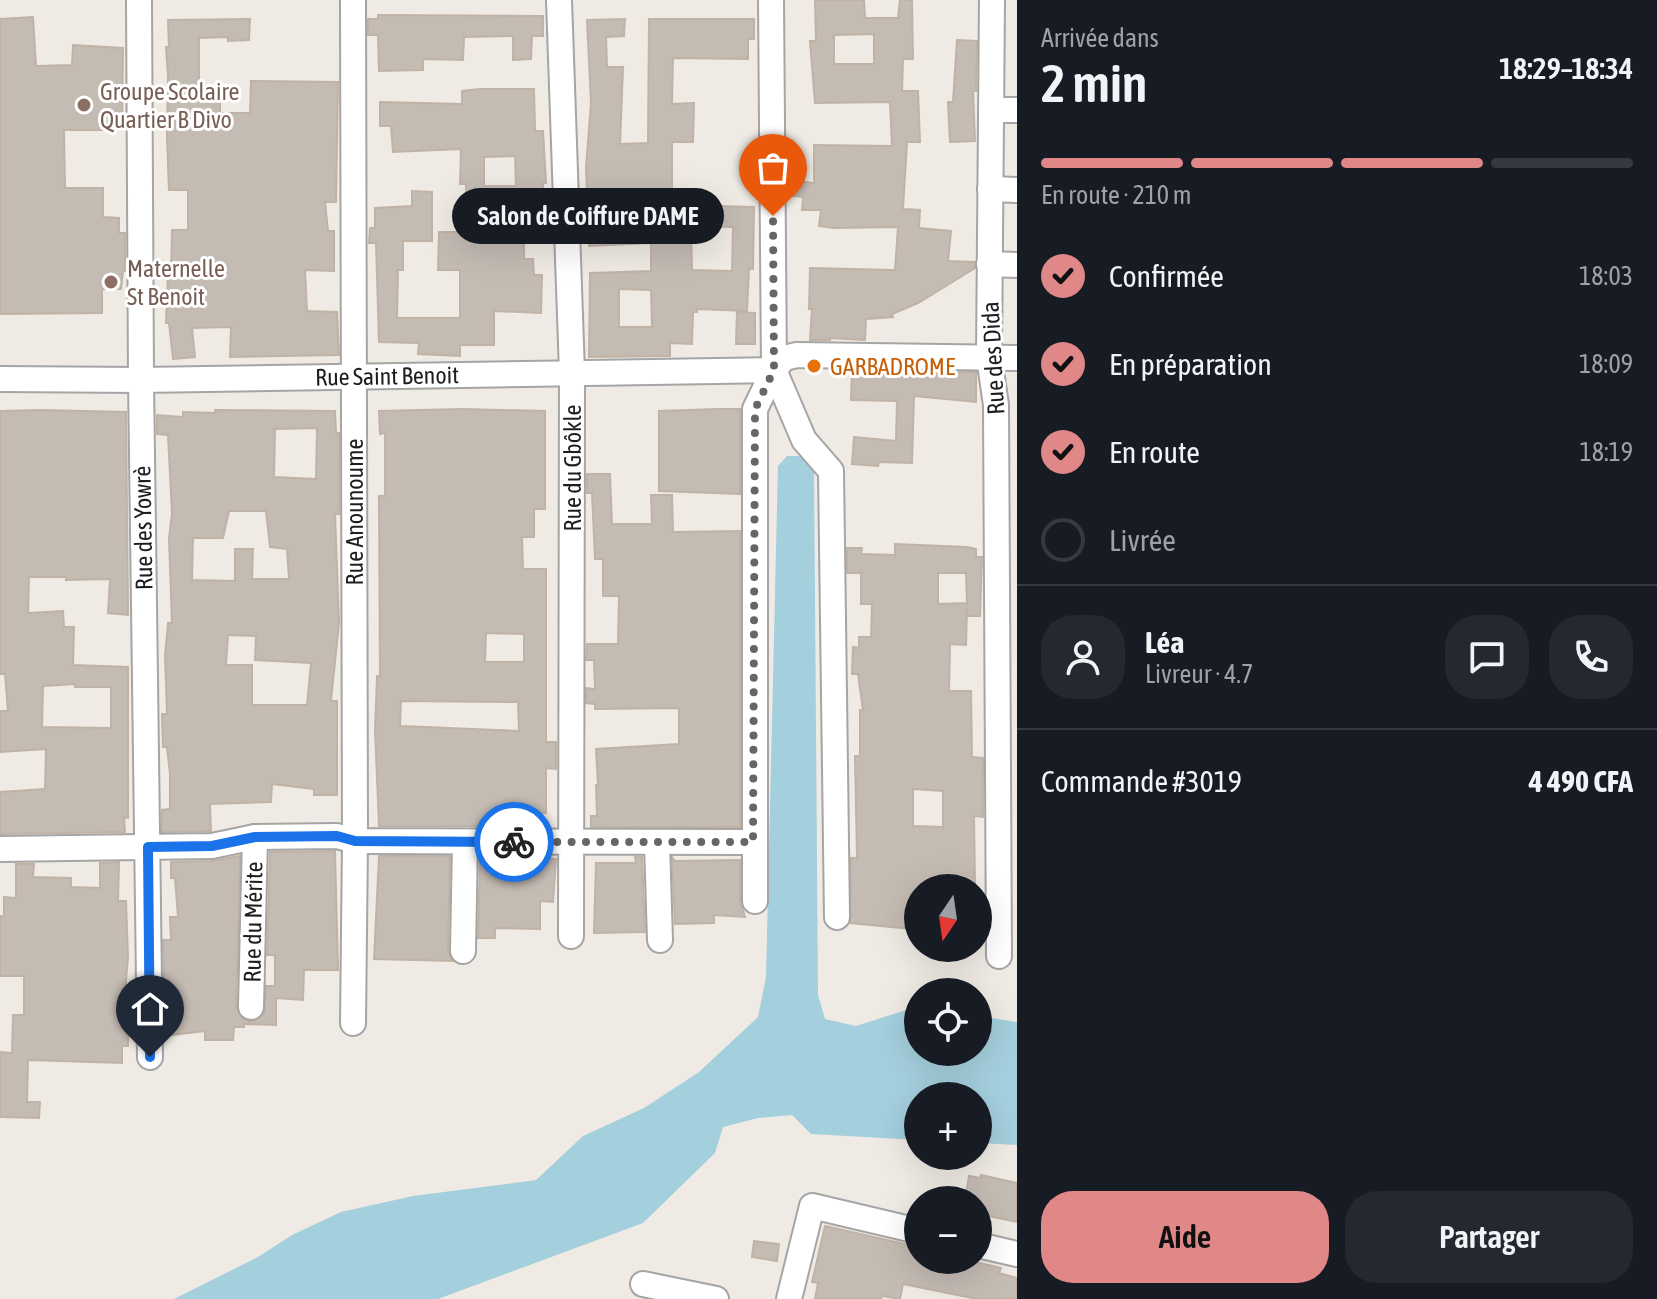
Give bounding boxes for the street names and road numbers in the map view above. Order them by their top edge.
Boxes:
street label: Rue des Dida [977,301,1009,415]
street label: Rue Saint Benoit [315,361,459,391]
street label: Rue du Gbôkle [559,405,586,531]
street label: Rue Anounoume [341,439,368,585]
street label: Rue des Yowrè [128,466,158,590]
street label: Rue du Mérite [238,861,268,983]

